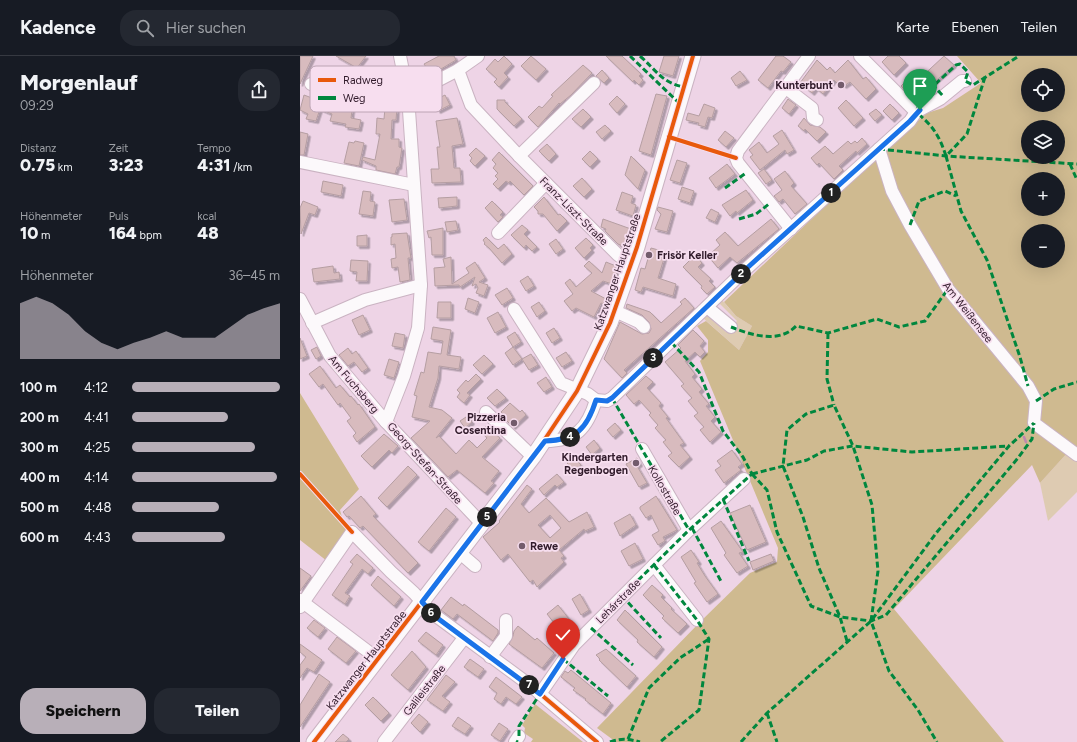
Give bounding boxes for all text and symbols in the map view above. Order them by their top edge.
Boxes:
search box [120,10,400,46]
text: Kadence [20,16,96,39]
icon: search [134,17,156,39]
text: Hier suchen [166,19,246,37]
text: Karte [896,19,929,36]
text: Ebenen [951,19,999,36]
text: Teilen [1021,19,1057,36]
legend [310,66,442,112]
map controls [1021,68,1065,268]
button: locate [1021,68,1065,112]
text: Morgenlauf [20,69,138,96]
button: share [238,69,280,111]
pin [903,69,937,110]
text: Radweg [343,74,383,87]
icon: arrive [909,75,931,97]
place label: Kunterbunt [775,79,834,92]
marker: Kunterbunt [836,80,846,90]
text: Weg [343,92,366,105]
text: 09:29 [20,98,54,113]
button: layers [1021,120,1065,164]
text: Distanz [20,142,57,155]
text: Zeit [109,142,128,155]
text: Tempo [197,142,231,155]
text: 0.75 [20,155,55,175]
text: 3:23 [109,155,143,175]
text: 4:31 [197,155,230,175]
text: km [55,161,73,174]
text: /km [230,161,252,174]
button: + [1021,172,1065,216]
street label: Franz-Liszt-Straße [537,174,611,248]
pin: 1 [821,183,841,203]
text: 1 [829,186,833,199]
text: Höhenmeter [20,210,82,223]
text: Puls [109,210,129,223]
text: kcal [197,210,217,223]
street label: Katzwanger Hauptstraße [591,212,644,332]
text: 10 [20,223,38,243]
text: 164 [109,223,137,243]
text: 48 [197,223,219,243]
button: − [1021,224,1065,268]
text: m [38,229,50,242]
text: bpm [137,229,162,242]
place label: Frisör Keller [657,249,718,262]
marker: Frisör Keller [644,250,654,260]
pin: 2 [731,264,751,284]
text: 2 [738,267,744,280]
text: Höhenmeter [20,268,93,283]
text: 36–45 m [229,268,280,283]
street label: Am Weißensee [940,279,995,345]
pin: 3 [643,348,663,368]
text: 3 [650,351,656,364]
street label: Am Fuchsberg [326,353,382,416]
text: 100 m [20,380,57,395]
text: 4:12 [84,380,108,395]
text: 200 m [20,410,59,425]
text: 4:41 [84,410,109,425]
place label: Pizzeria Cosentina [455,411,506,437]
marker: Pizzeria Cosentina [509,418,519,428]
street label: Georg-Stefan-Straße [385,420,465,507]
pin: 4 [560,427,580,447]
text: 4 [567,430,573,443]
text: 300 m [20,440,59,455]
text: 4:25 [84,440,110,455]
place label: Kindergarten Regenbogen [561,451,628,477]
marker: Kindergarten Regenbogen [631,458,641,468]
street label: Kollostraße [645,463,684,517]
text: 400 m [20,470,60,485]
text: 4:14 [84,470,109,485]
text: 500 m [20,500,59,515]
text: 4:48 [84,500,111,515]
pin: 5 [477,507,497,527]
text: 5 [484,510,490,523]
text: 600 m [20,530,59,545]
text: 4:43 [84,530,111,545]
place label: Rewe [530,540,558,553]
marker: Rewe [517,541,527,551]
street label: Lehárstraße [593,576,643,626]
pin: 6 [421,603,441,623]
text: 6 [428,606,434,619]
street label: Katzwanger Hauptstraße [324,608,409,713]
pin [546,618,580,659]
icon: check [552,624,574,646]
street label: Galileistraße [401,662,448,718]
pin: 7 [519,675,539,695]
text: 7 [526,678,532,691]
button: Speichern [20,688,146,734]
button: Teilen [154,688,280,734]

